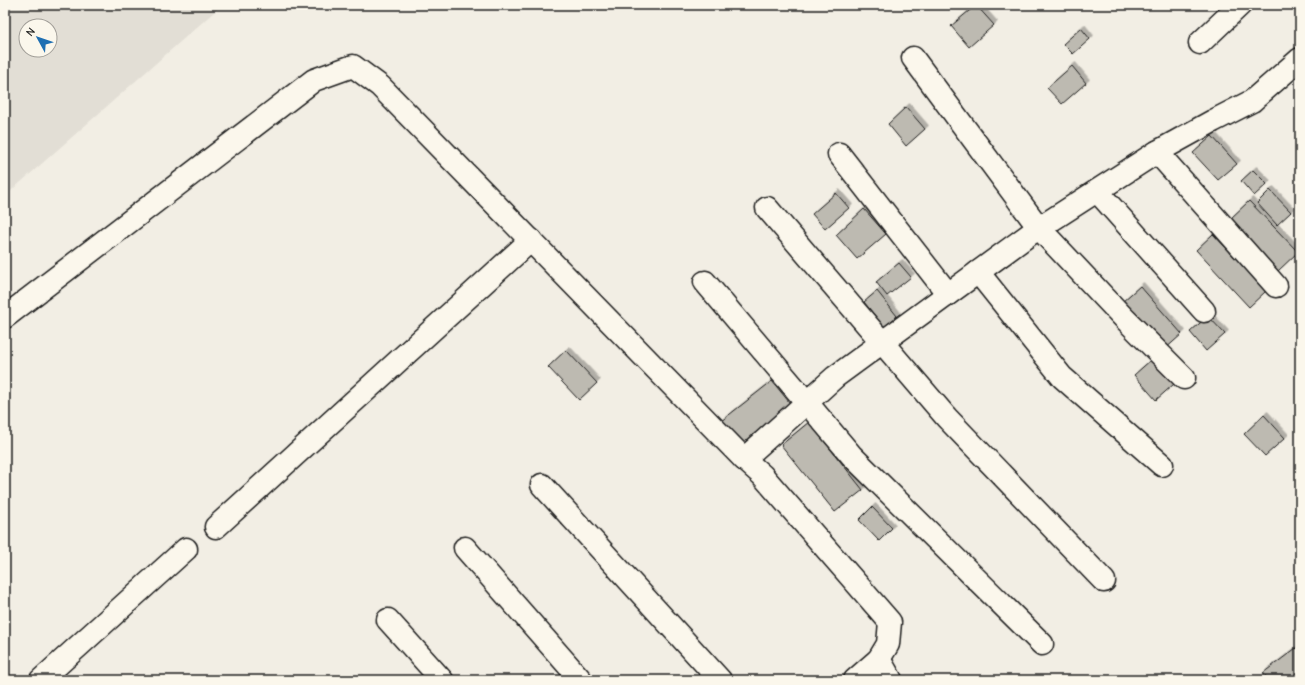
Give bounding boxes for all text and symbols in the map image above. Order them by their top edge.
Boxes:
north arrow [18,18,58,58]
text: N [23,25,38,39]

